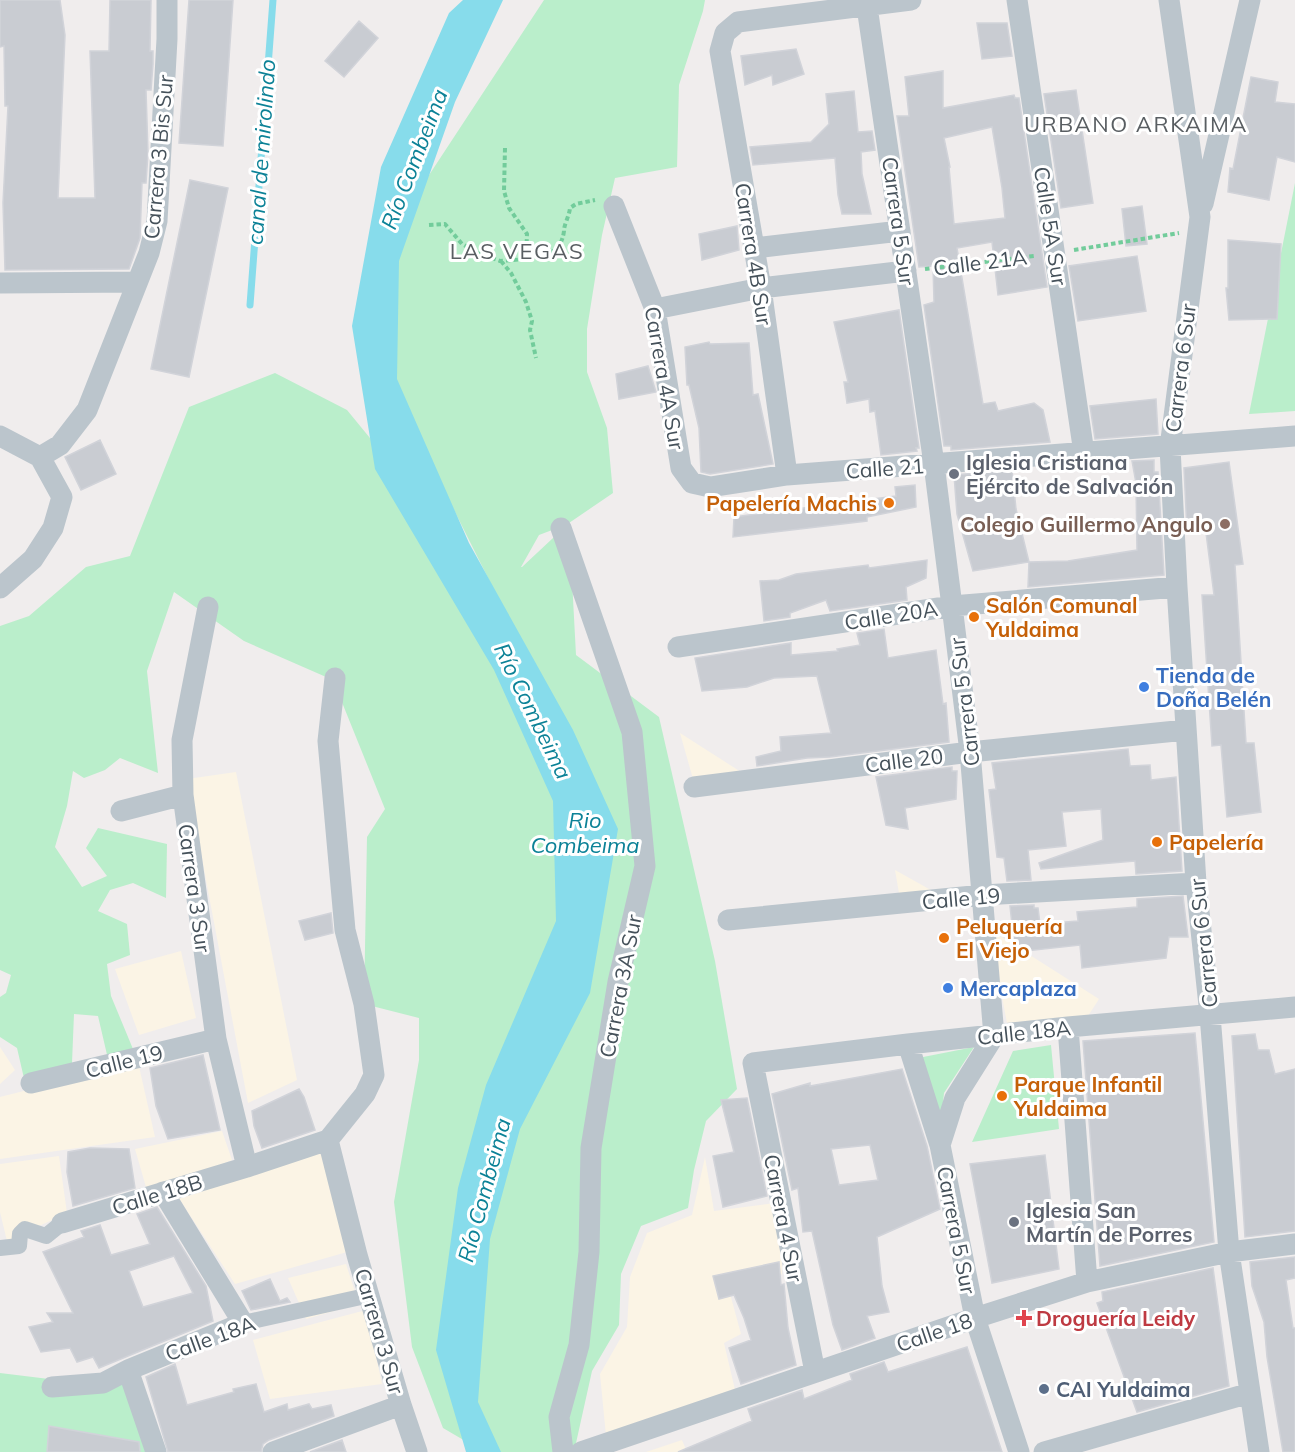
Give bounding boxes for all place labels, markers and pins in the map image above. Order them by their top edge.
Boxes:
place label: Iglesia Cristiana Ejército de Salvación [966,449,1173,499]
marker: Iglesia Cristiana Ejército de Salvación [947,467,961,481]
place label: Papelería Machis [706,490,877,516]
marker: Papelería Machis [882,496,896,510]
place label: Colegio Guillermo Angulo [960,511,1213,537]
marker: Colegio Guillermo Angulo [1218,517,1232,531]
place label: Salón Comunal Yuldaima [985,592,1138,642]
marker: Salón Comunal Yuldaima [967,610,981,624]
place label: Tienda de Doña Belén [1156,662,1272,712]
marker: Tienda de Doña Belén [1137,680,1151,694]
place label: Papelería [1169,829,1264,855]
marker: Papelería [1150,835,1164,849]
place label: Peluquería El Viejo [956,913,1063,963]
marker: Peluquería El Viejo [937,931,951,945]
place label: Mercaplaza [960,975,1077,1001]
marker: Mercaplaza [941,981,955,995]
place label: Parque Infantil Yuldaima [1013,1071,1162,1121]
marker: Parque Infantil Yuldaima [995,1089,1009,1103]
place label: Iglesia San Martín de Porres [1026,1197,1193,1247]
marker: Iglesia San Martín de Porres [1007,1215,1021,1229]
place label: Droguería Leidy [1036,1305,1196,1331]
marker: Droguería Leidy [1017,1311,1031,1325]
place label: CAI Yuldaima [1056,1376,1191,1402]
marker: CAI Yuldaima [1037,1382,1051,1396]

